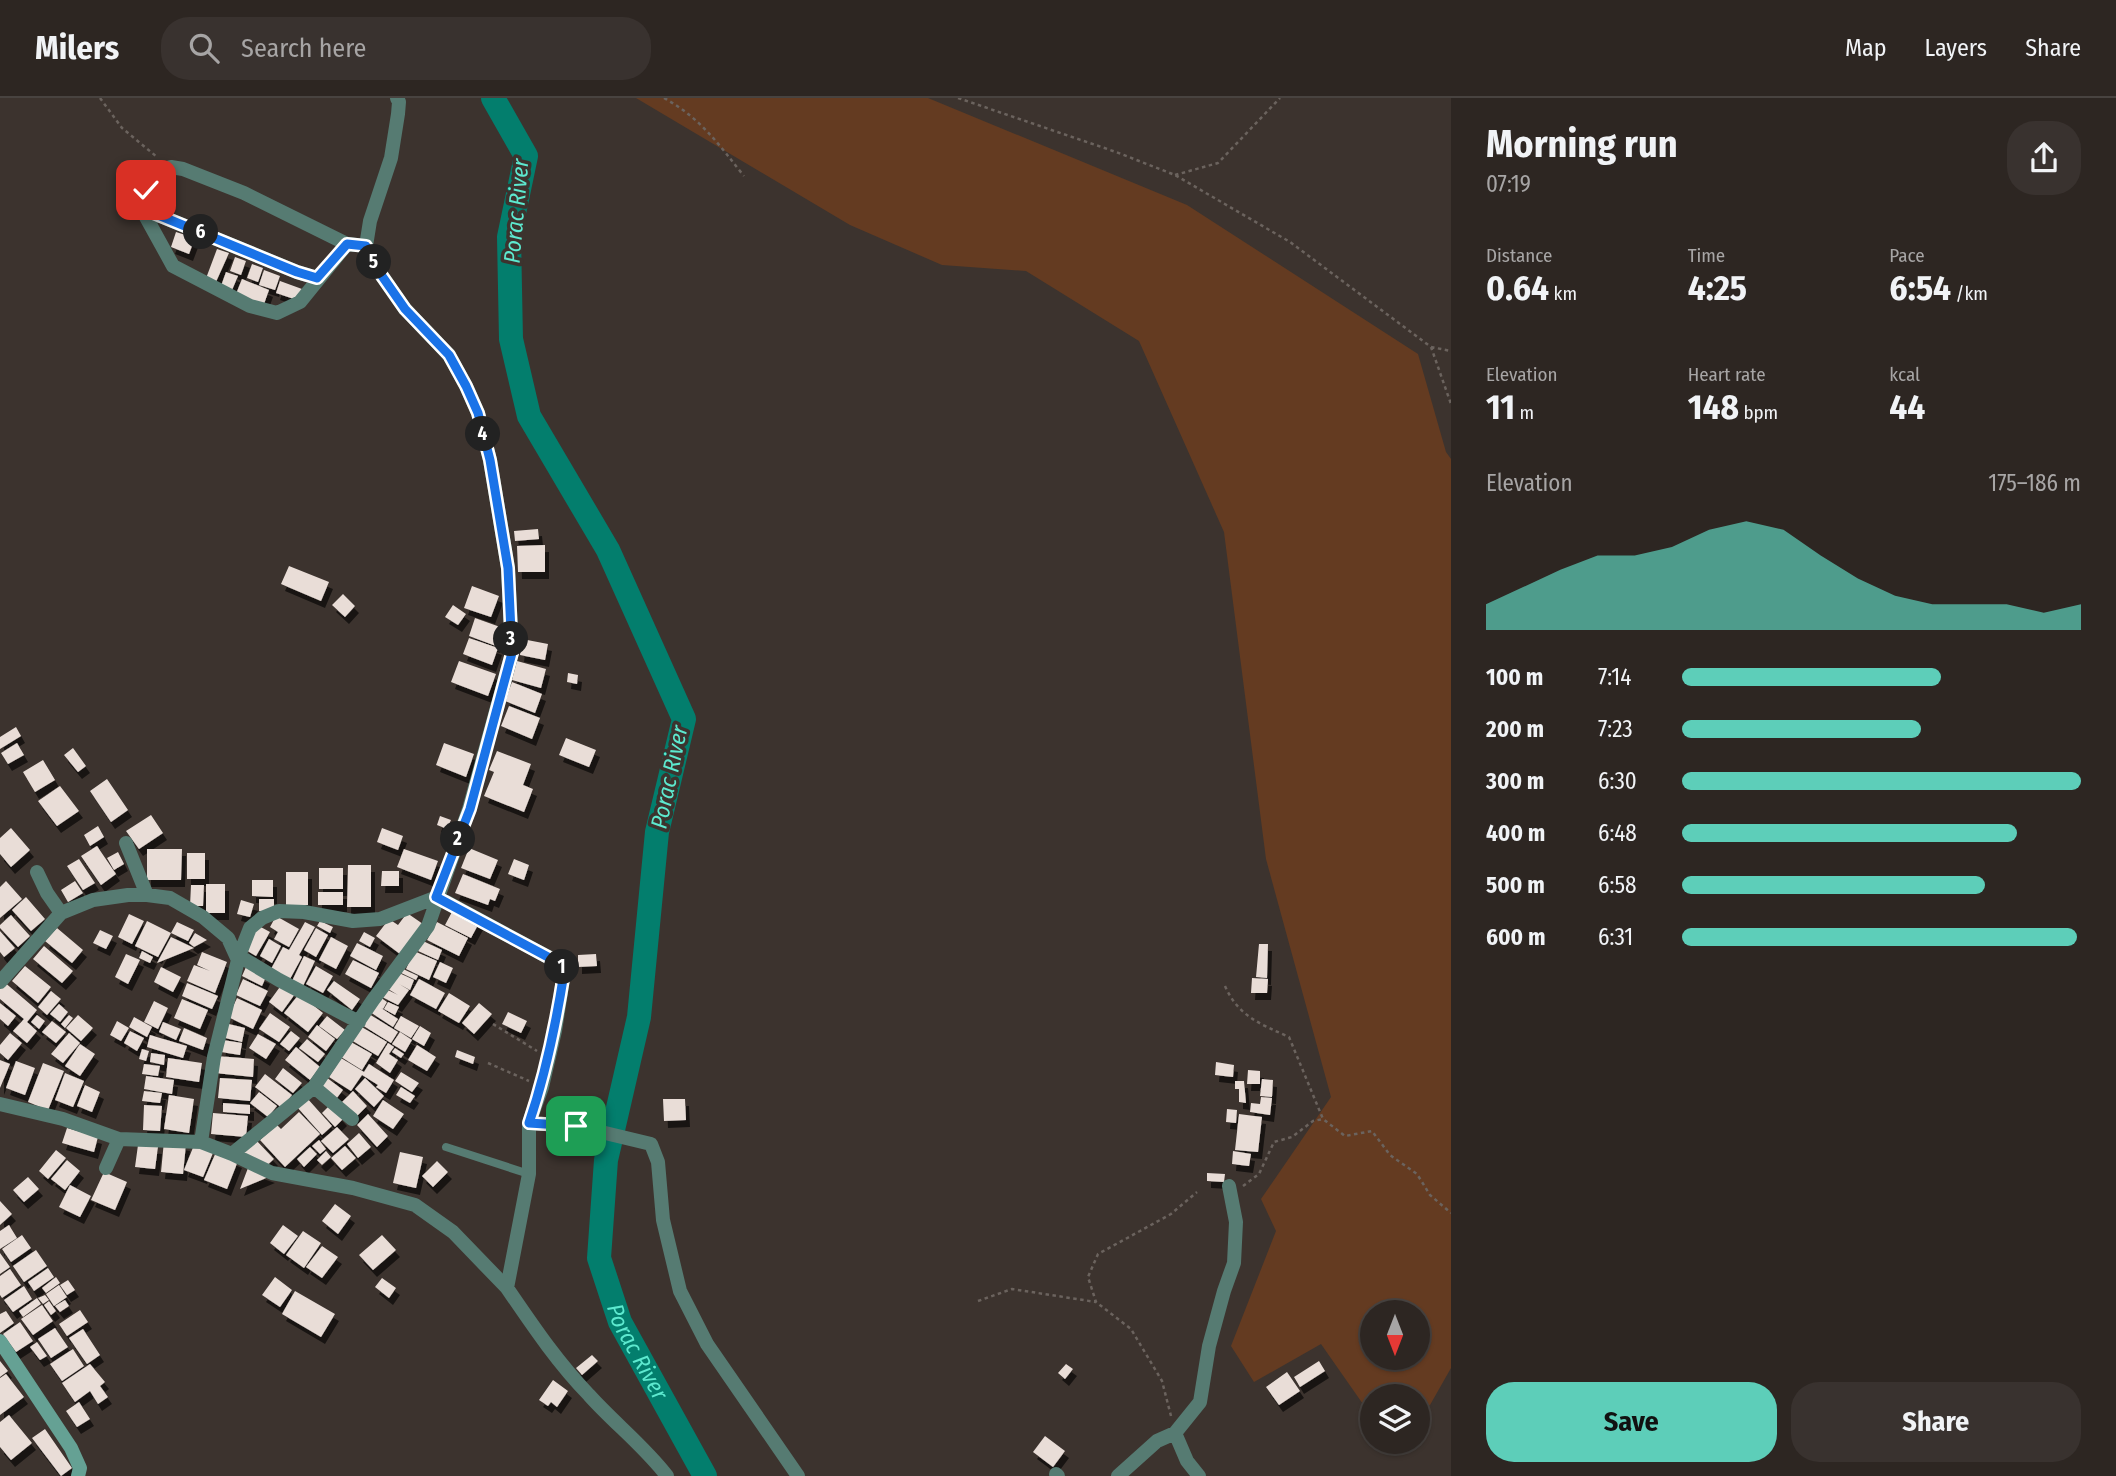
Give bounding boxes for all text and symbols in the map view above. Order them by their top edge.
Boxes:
search box [161,17,651,80]
text: Milers [35,28,119,68]
icon: search [185,29,223,67]
text: Search here [241,33,366,64]
text: Map [1845,34,1887,62]
text: Layers [1925,34,1987,62]
text: Share [2025,34,2081,62]
text: Morning run [1486,121,1678,167]
button: share [2007,121,2081,195]
water label: Porac River [497,157,535,264]
pin [116,160,176,220]
text: 07:19 [1486,170,1531,198]
icon: check [127,171,165,209]
pin: 6 [184,214,218,250]
text: 6 [196,220,205,243]
pin: 5 [356,244,392,280]
text: Distance [1486,244,1553,267]
text: Time [1688,244,1725,267]
text: Pace [1889,244,1925,267]
text: 5 [369,250,378,273]
text: 0.64 [1486,267,1549,309]
text: 4:25 [1688,267,1747,309]
text: 6:54 [1889,267,1951,309]
text: km [1549,282,1577,305]
text: /km [1951,282,1988,305]
text: Elevation [1486,363,1558,386]
text: Heart rate [1688,363,1766,386]
text: kcal [1889,363,1920,386]
text: 11 [1486,386,1515,428]
text: 148 [1688,386,1739,428]
text: 44 [1889,386,1925,428]
text: m [1515,401,1534,424]
text: bpm [1739,401,1778,424]
pin: 4 [466,416,500,452]
text: 4 [478,422,487,445]
text: Elevation [1486,469,1573,497]
text: 175–186 m [1988,469,2081,497]
pin: 3 [494,622,528,656]
text: 3 [506,627,515,650]
text: 100 m [1486,663,1543,691]
text: 7:14 [1598,663,1631,691]
text: 200 m [1486,715,1544,743]
text: 7:23 [1598,715,1633,743]
water label: Porac River [644,722,694,831]
text: 300 m [1486,767,1544,795]
text: 6:30 [1598,767,1637,795]
text: 400 m [1486,819,1545,847]
text: 6:48 [1598,819,1637,847]
pin: 2 [440,822,476,856]
text: 2 [453,827,462,850]
text: 500 m [1486,871,1545,899]
text: 6:58 [1598,871,1636,899]
text: 600 m [1486,923,1545,951]
text: 6:31 [1598,923,1633,951]
pin: 1 [544,950,580,984]
text: 1 [557,955,566,978]
pin [546,1096,606,1156]
icon: arrive [557,1107,595,1145]
water label: Porac River [601,1300,675,1405]
north arrow [1360,1300,1430,1370]
map controls [1360,1300,1430,1454]
button: Save [1486,1382,1777,1462]
button: Share [1791,1382,2081,1462]
button: layers [1360,1384,1430,1454]

